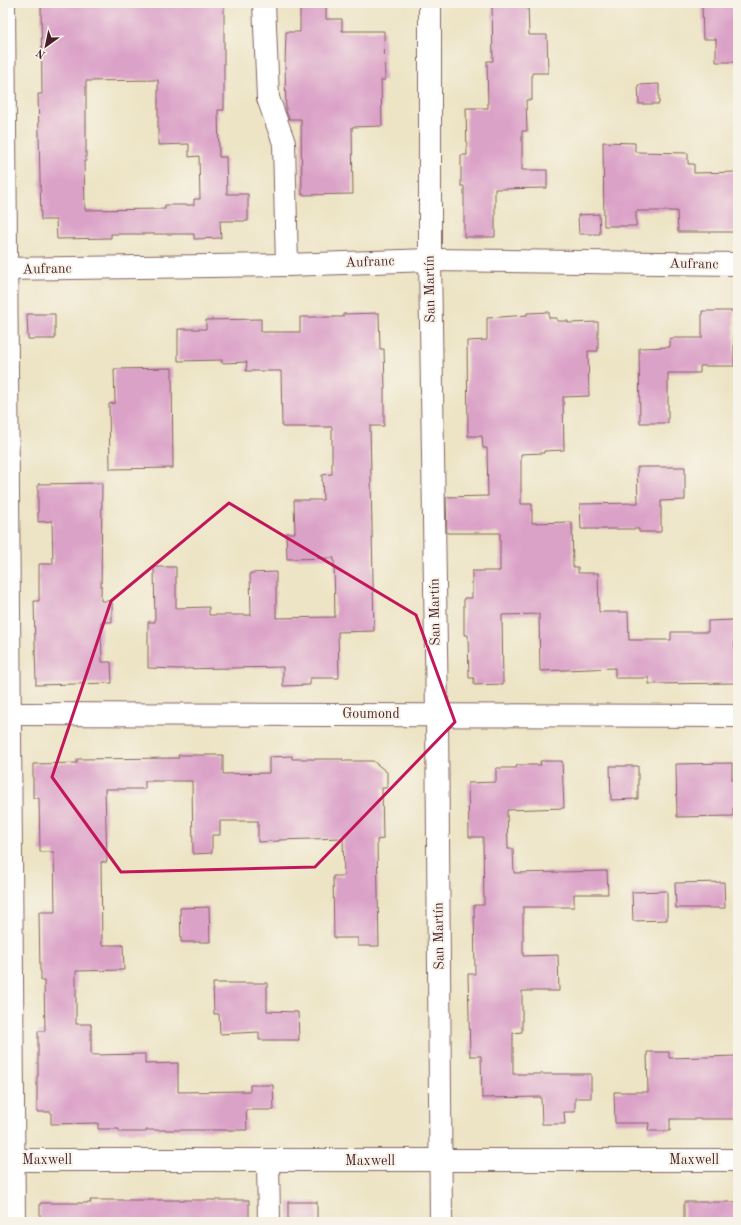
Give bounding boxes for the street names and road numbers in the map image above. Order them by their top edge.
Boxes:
street label: Aufranc [345,254,395,270]
street label: San Martín [422,255,438,323]
street label: Aufranc [669,257,719,271]
street label: Aufranc [22,262,72,276]
street label: San Martín [427,578,443,646]
street label: Goumond [342,707,400,721]
street label: San Martín [431,902,447,970]
street label: Maxwell [22,1153,72,1167]
street label: Maxwell [669,1153,719,1167]
street label: Maxwell [345,1154,395,1168]

